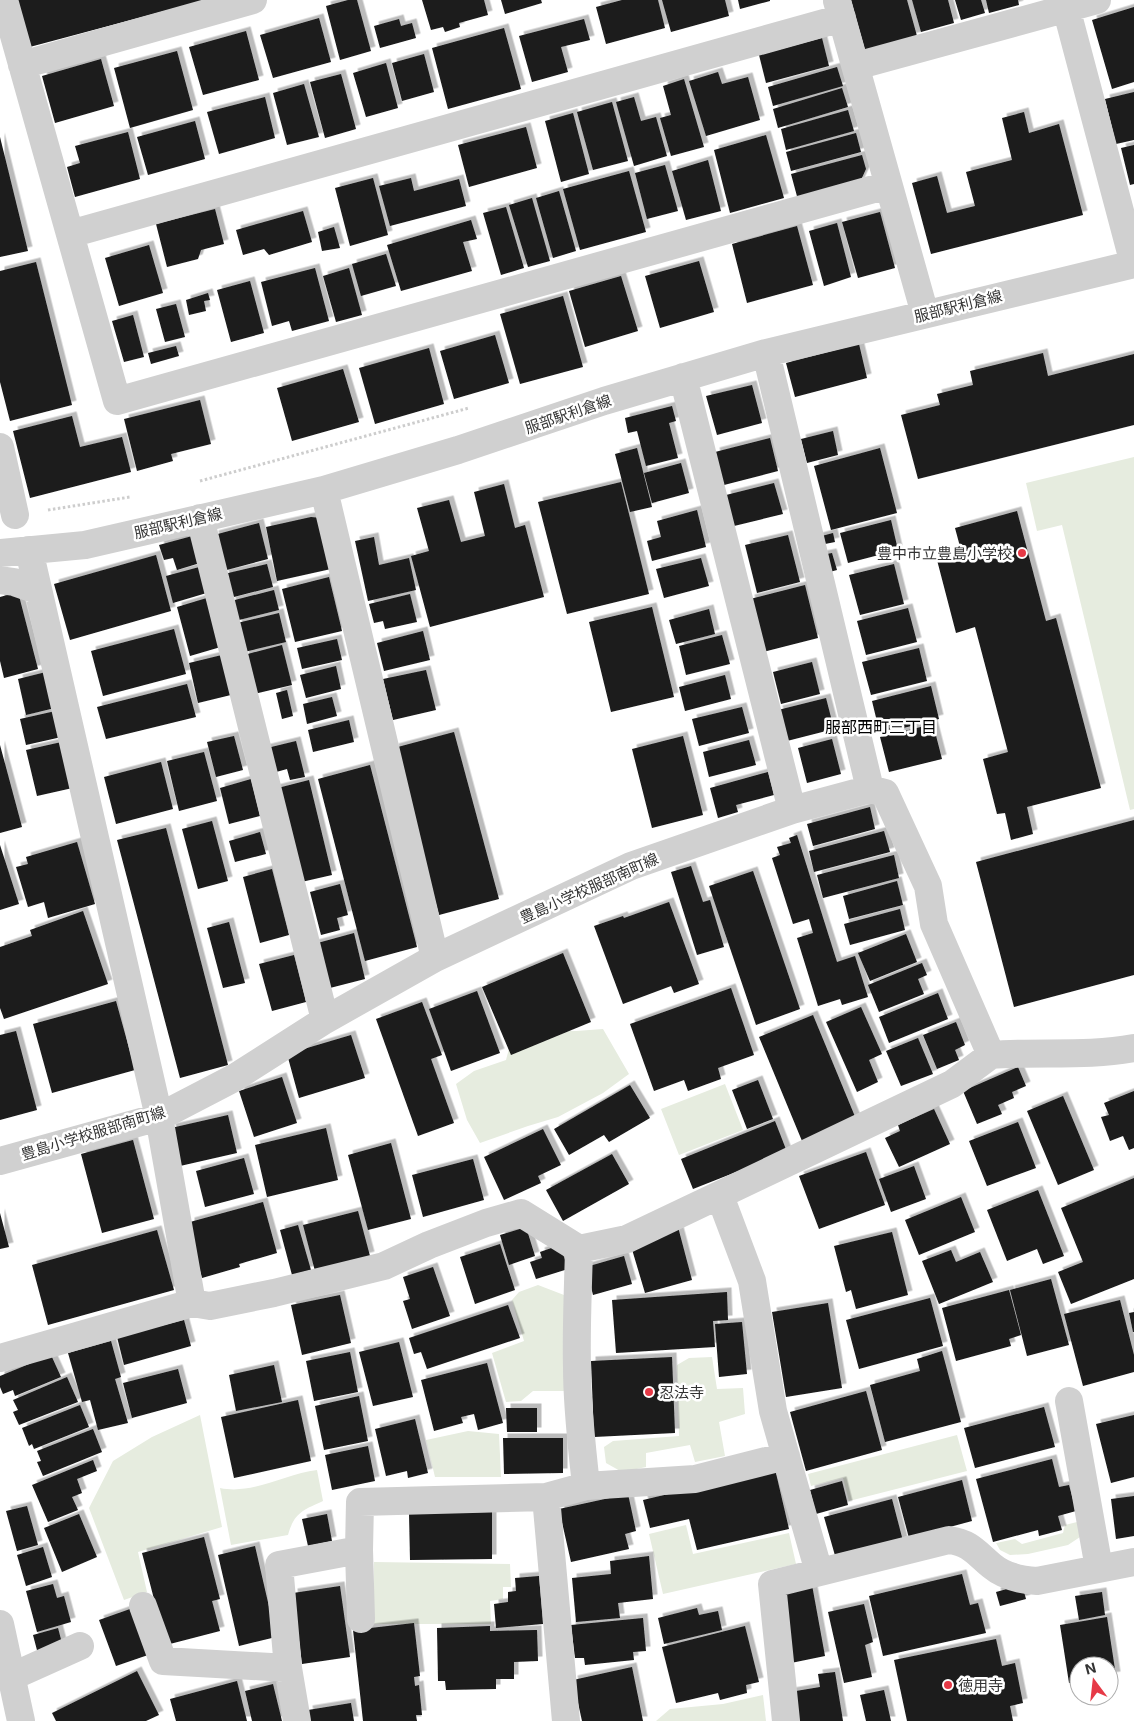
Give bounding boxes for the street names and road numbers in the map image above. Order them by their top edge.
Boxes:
street label: 服部駅利倉線 [912,286,1004,326]
street label: 服部駅利倉線 [522,390,614,438]
street label: 服部駅利倉線 [132,504,224,542]
street label: 豊島小学校服部南町線 [517,849,661,927]
street label: 豊島小学校服部南町線 [18,1102,168,1164]

